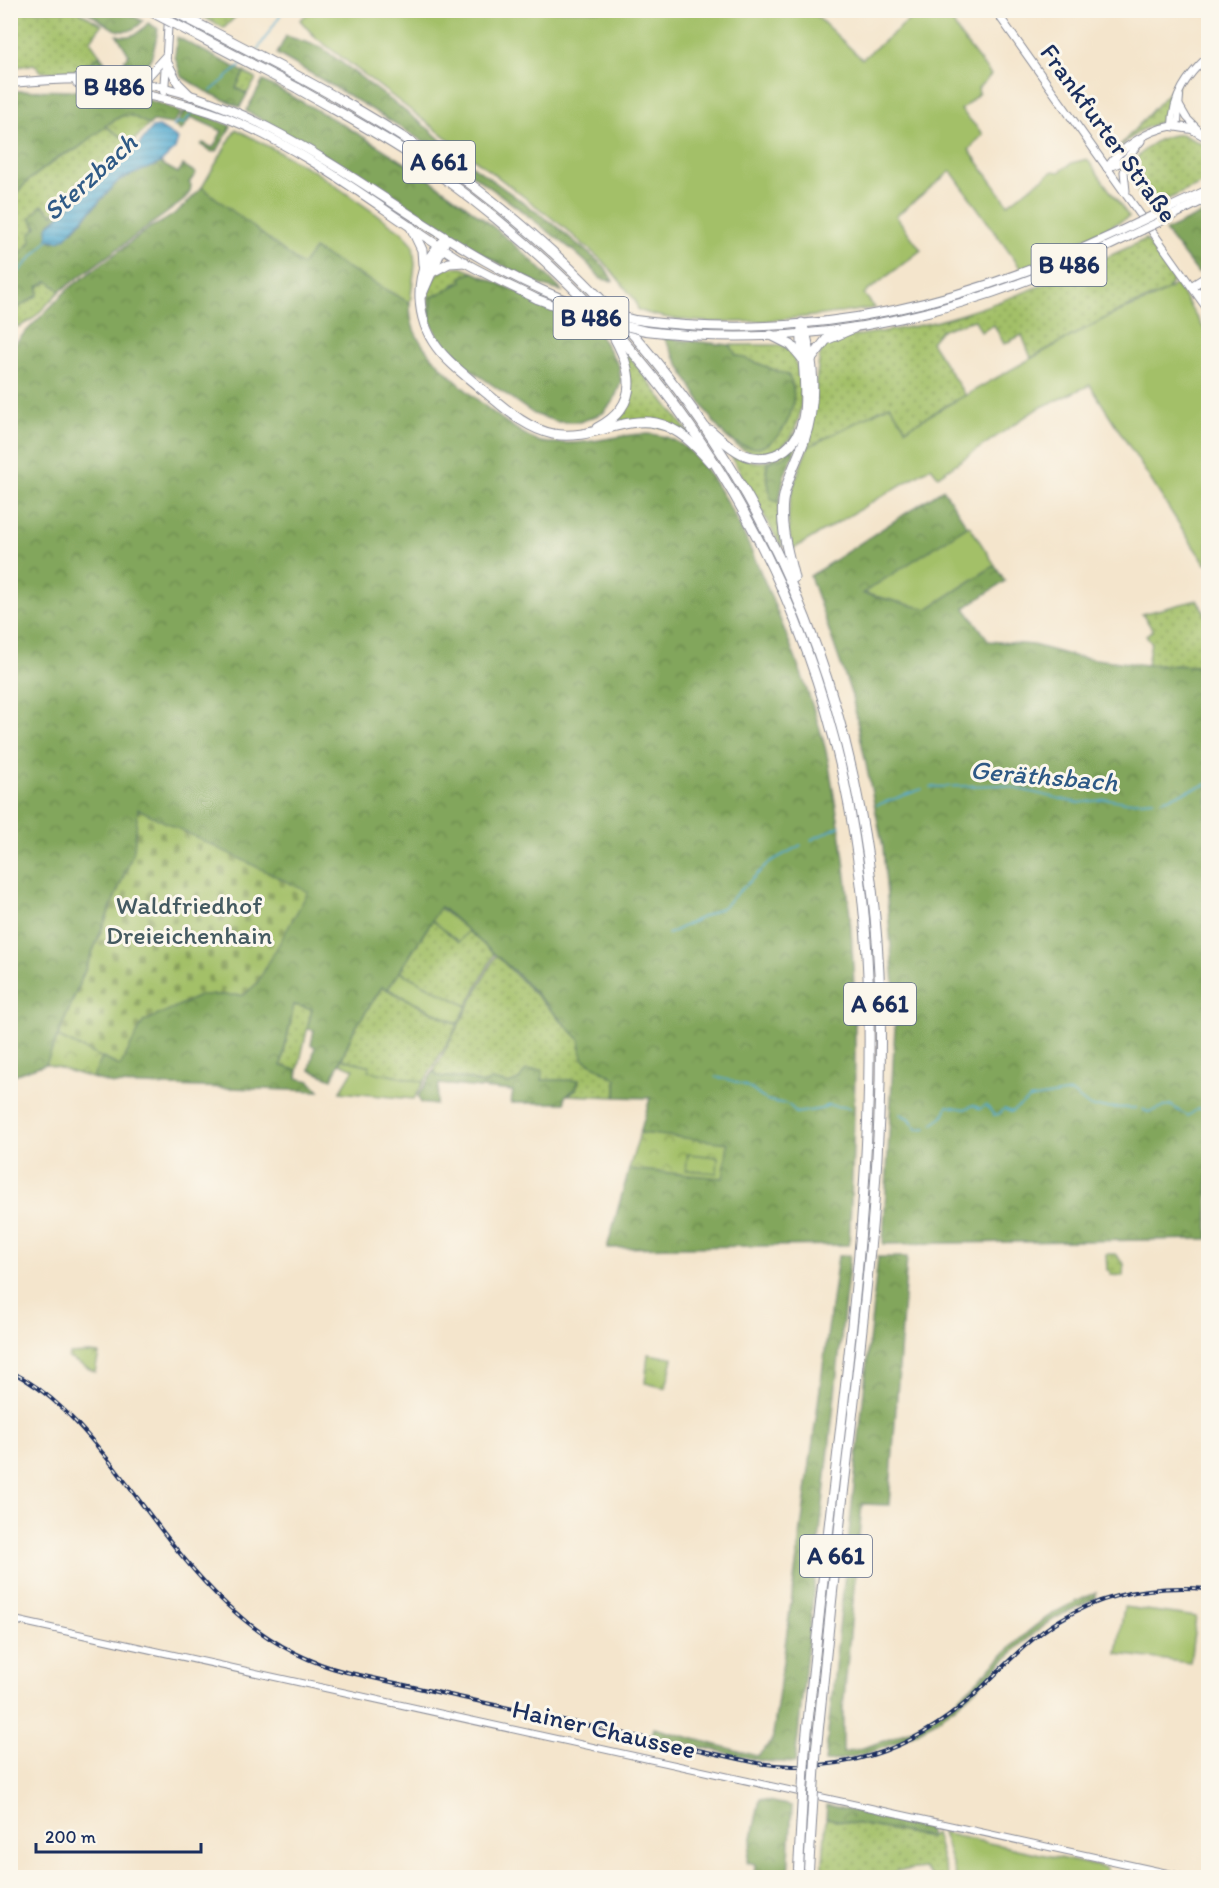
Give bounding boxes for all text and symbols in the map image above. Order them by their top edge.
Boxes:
street label: Frankfurter Straße [1033,37,1185,229]
road number: B 486 [76,66,152,108]
water label: Sterzbach [36,126,144,227]
road number: A 661 [403,141,475,183]
road number: B 486 [1032,244,1106,286]
road number: B 486 [554,297,628,339]
water label: Geräthsbach [969,753,1120,798]
park label: Waldfriedhof Dreieichenhain [106,889,273,951]
road number: A 661 [844,983,916,1025]
road number: A 661 [800,1535,872,1577]
street label: Hainer Chaussee [509,1692,699,1766]
scale bar [36,1816,201,1854]
text: 200 m [45,1826,96,1848]

